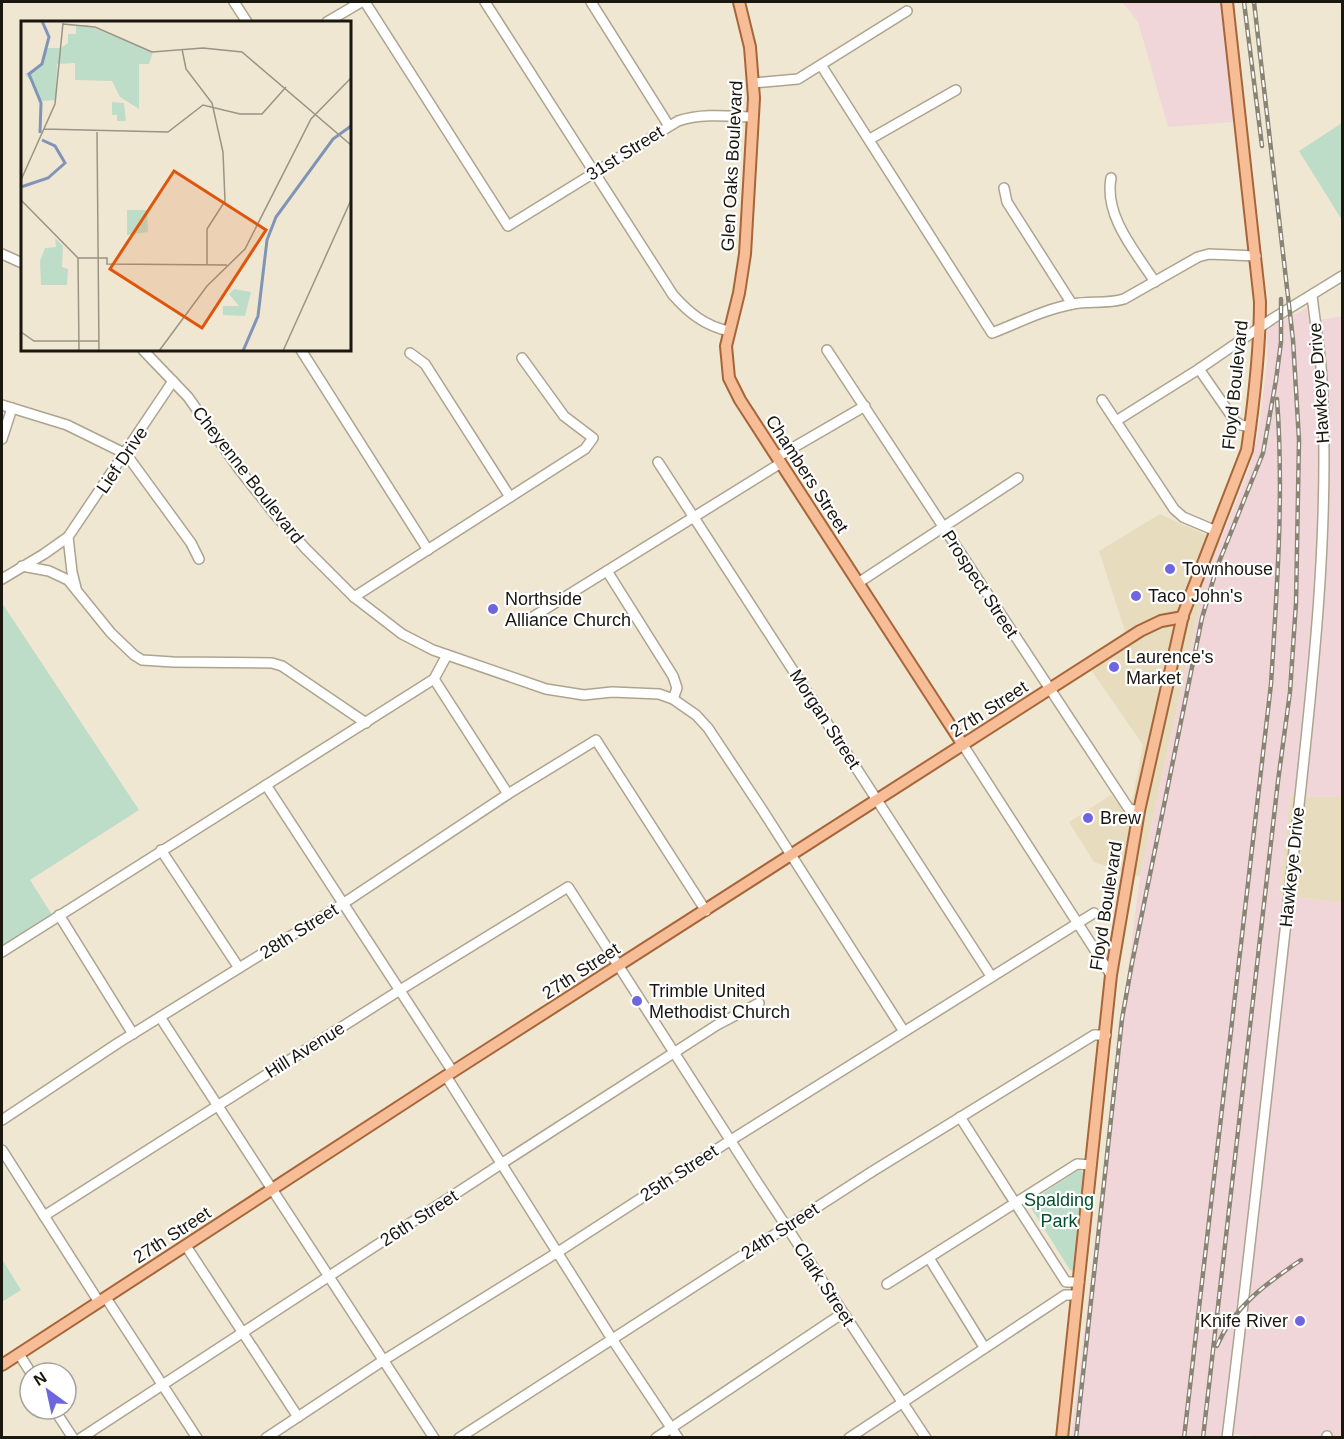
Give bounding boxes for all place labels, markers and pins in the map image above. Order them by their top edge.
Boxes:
place label: Townhouse [1182,559,1273,579]
marker: Townhouse [1163,562,1177,576]
place label: Taco John's [1148,586,1243,606]
place label: Northside Alliance Church [505,589,631,630]
marker: Taco John's [1129,589,1143,603]
marker: Northside Alliance Church [486,602,500,616]
place label: Laurence's Market [1126,647,1214,688]
marker: Laurence's Market [1107,660,1121,674]
place label: Brew [1100,808,1142,828]
marker: Brew [1081,811,1095,825]
place label: Trimble United Methodist Church [649,981,790,1022]
marker: Trimble United Methodist Church [630,994,644,1008]
place label: Knife River [1200,1311,1288,1331]
marker: Knife River [1293,1314,1307,1328]

